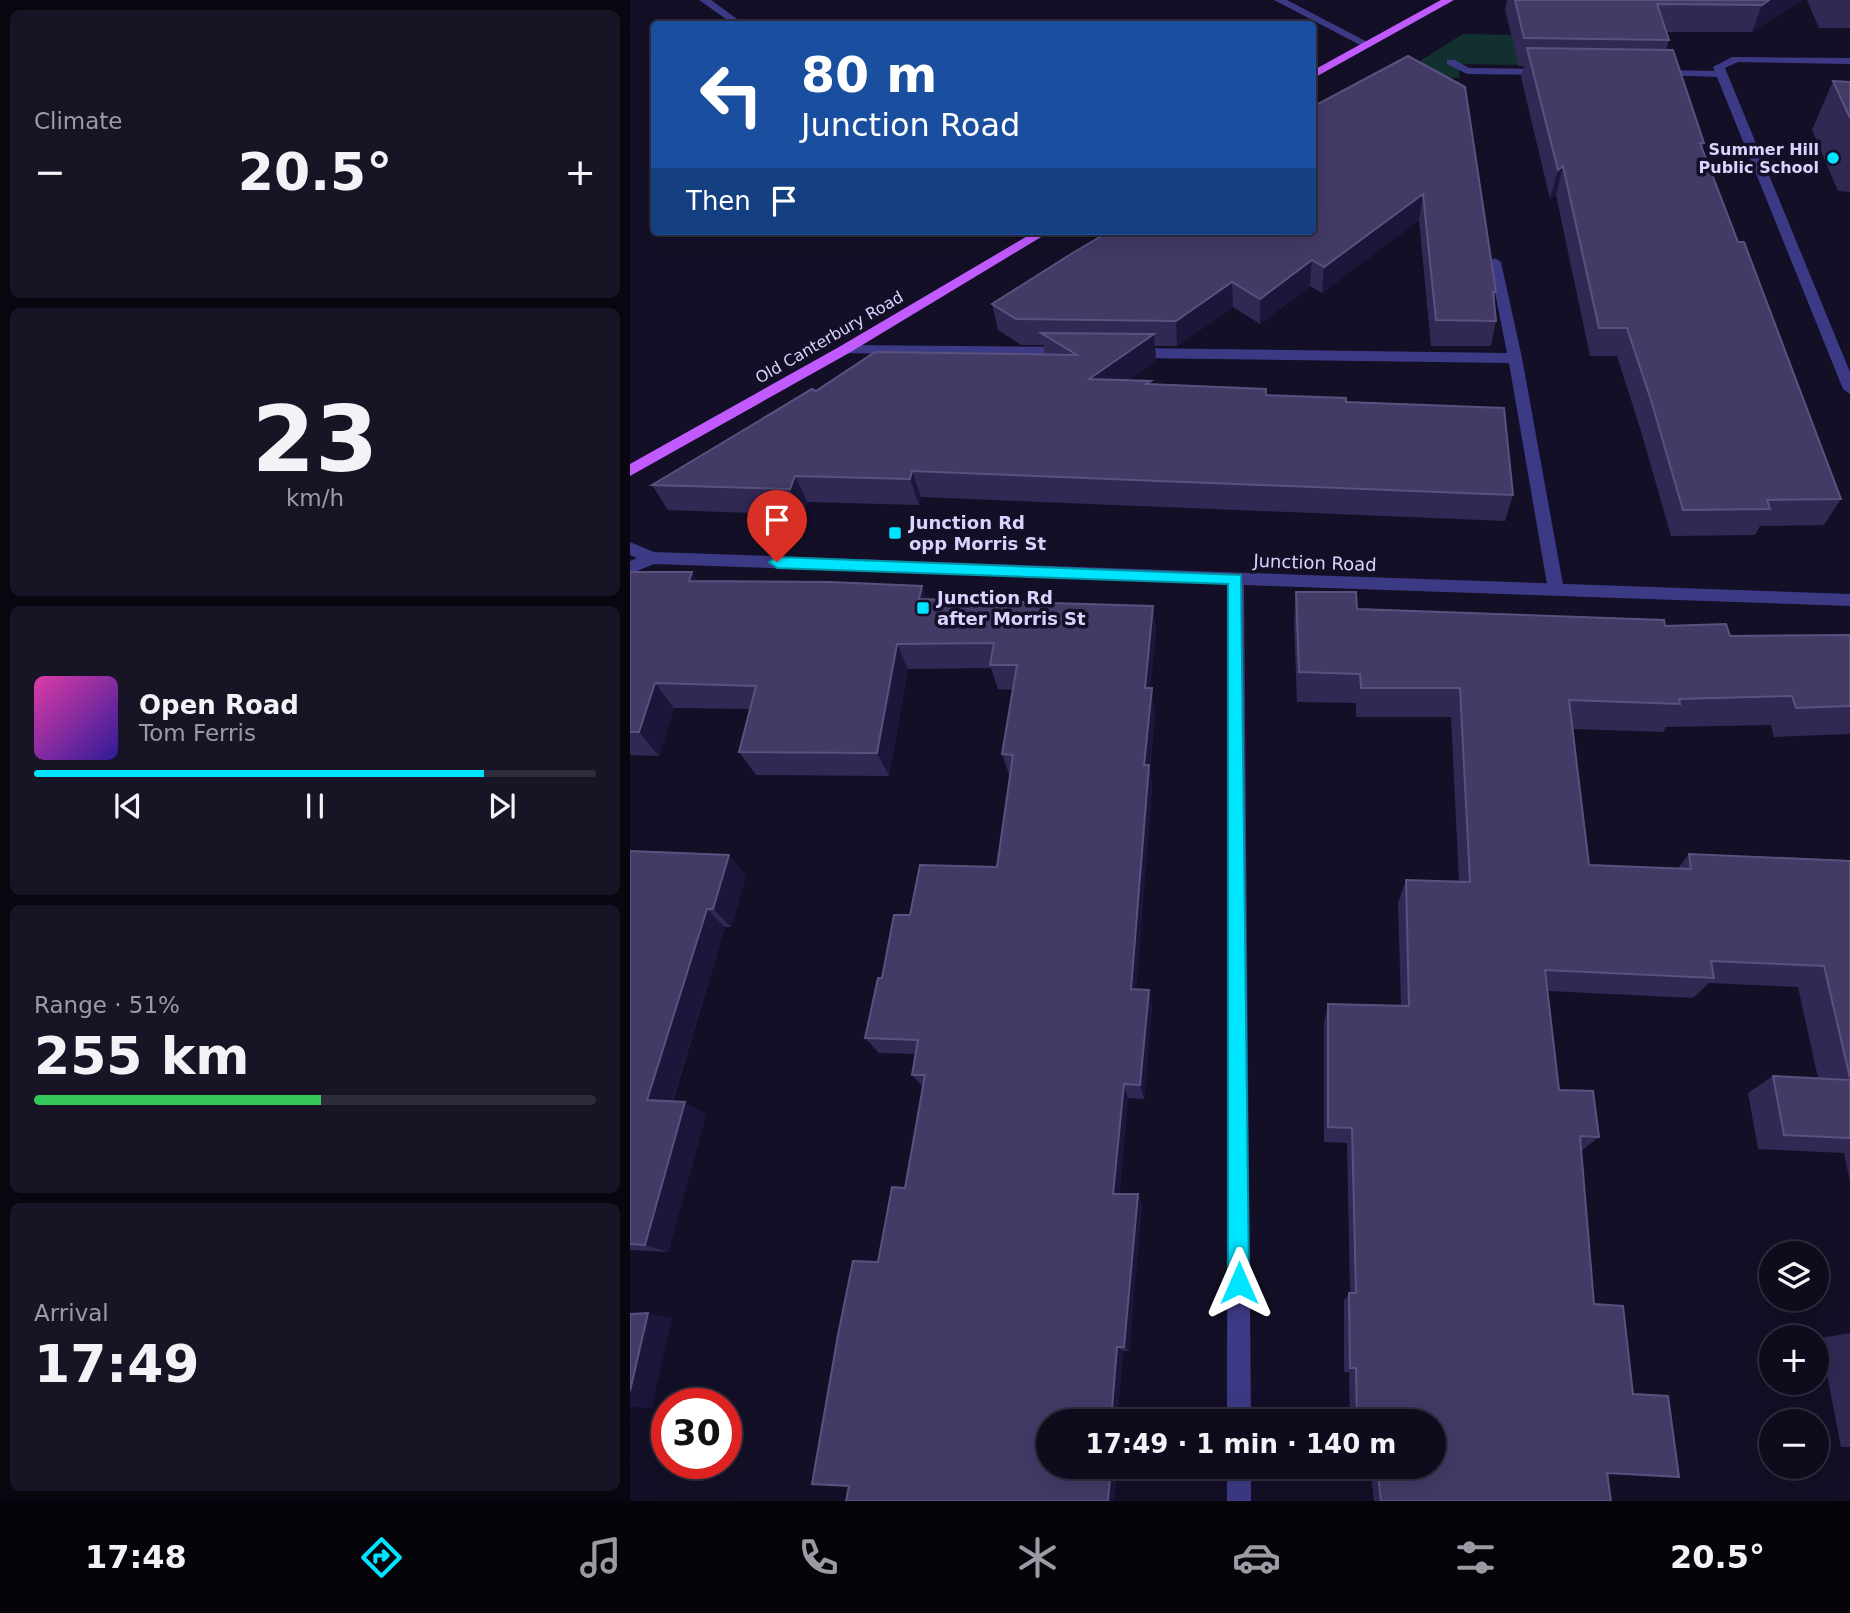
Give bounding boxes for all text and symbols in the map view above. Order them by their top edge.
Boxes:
text: 80 m [801,47,937,104]
icon: left [686,49,777,140]
text: Junction Road [801,106,1020,144]
text: Climate [34,108,123,134]
place label: Summer Hill Public School [1699,140,1819,177]
text: 20.5° [238,142,392,202]
text: − [34,150,66,194]
text: + [564,150,596,194]
marker: Summer Hill Public School [1825,150,1841,166]
icon: arrive [765,182,803,220]
text: Then [686,186,751,216]
street label: Old Canterbury Road [752,287,907,388]
text: 23 [252,387,378,492]
text: km/h [286,485,344,511]
pin [747,490,807,562]
icon: arrive [758,501,796,539]
place label: Junction Rd opp Morris St [907,512,1047,554]
marker: Junction Rd opp Morris St [887,525,903,541]
street label: Junction Road [1252,550,1377,575]
place label: Junction Rd after Morris St [935,587,1086,629]
marker: Junction Rd after Morris St [915,600,931,616]
text: Open Road [139,690,299,720]
text: Tom Ferris [139,720,256,746]
icon: previous [109,787,147,825]
icon: pause [296,787,334,825]
icon: next [483,787,521,825]
text: Range · 51% [34,992,180,1018]
text: 255 km [34,1026,249,1086]
map controls [1759,1241,1829,1479]
button: layers [1759,1241,1829,1311]
position arrow [1202,1246,1276,1320]
text: Arrival [34,1300,109,1326]
button: + [1759,1325,1829,1395]
text: 17:49 [34,1334,200,1394]
speed limit sign: 30 [651,1388,742,1479]
button: − [1759,1409,1829,1479]
text: 17:49 · 1 min · 140 m [1086,1429,1396,1459]
icon: directions [357,1533,406,1582]
icon: music [576,1533,625,1582]
icon: phone [794,1533,843,1582]
icon: climate [1013,1533,1062,1582]
icon: car [1232,1533,1281,1582]
icon: filters [1451,1533,1500,1582]
text: 17:48 [85,1538,187,1576]
text: 20.5° [1670,1538,1765,1576]

